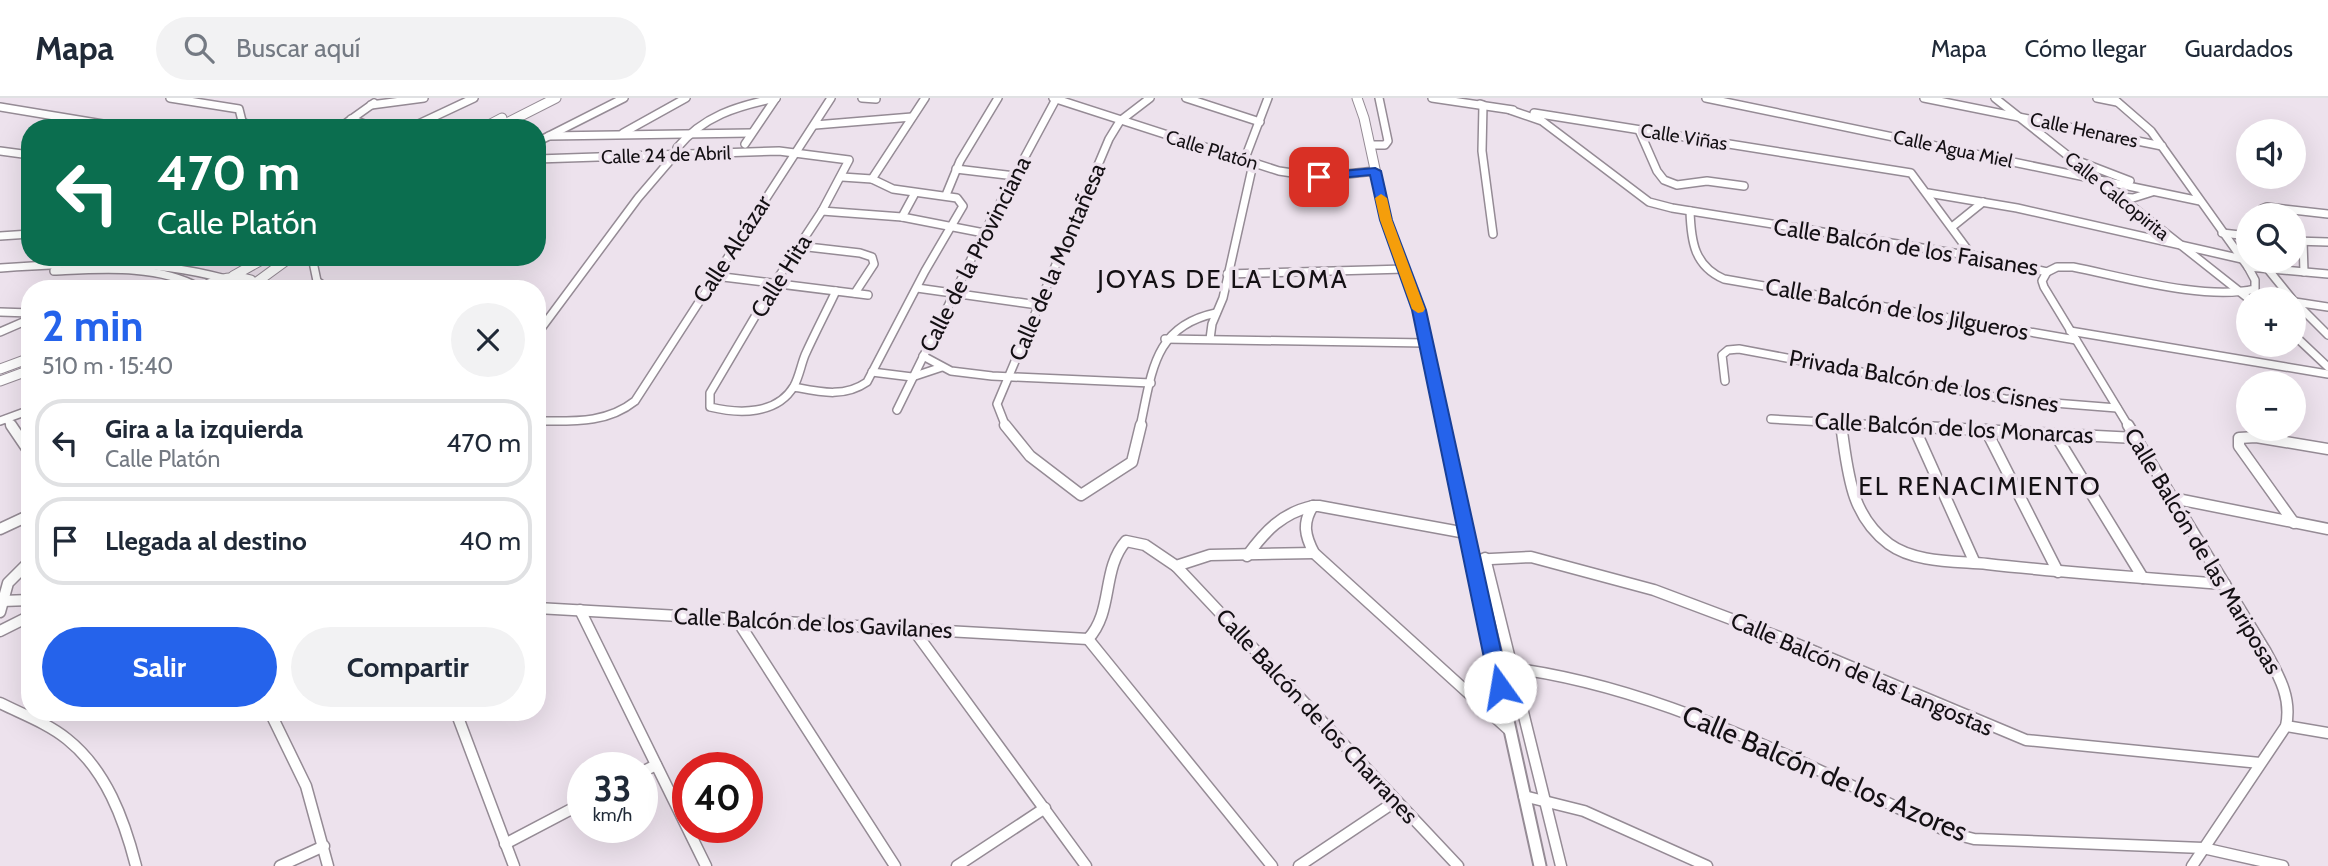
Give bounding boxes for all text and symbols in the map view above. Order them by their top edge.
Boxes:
search box [156,17,646,80]
text: Mapa [35,28,114,68]
icon: search [180,29,218,67]
text: Buscar aquí [236,32,360,64]
text: Mapa [1931,34,1987,63]
text: Cómo llegar [2025,34,2146,63]
text: Guardados [2184,34,2293,63]
street label: Calle Henares [2028,107,2140,153]
street label: Calle Viñas [1639,119,1729,155]
map controls [2236,119,2306,441]
button: sound [2236,119,2306,189]
street label: Calle Platón [1163,125,1261,175]
street label: Calle Agua Miel [1891,125,2015,173]
street label: Calle 24 de Abril [601,141,732,169]
text: 470 m [157,143,300,202]
icon: left [42,147,133,238]
pin [1289,147,1349,207]
street label: Calle Calcopirita [2060,147,2174,245]
street label: Calle de la Provinciana [914,151,1036,357]
icon: arrive [1300,158,1338,196]
street label: Calle de la Montañesa [1003,159,1111,365]
street label: Calle Alcázar [687,189,778,308]
text: Calle Platón [157,203,317,242]
button: search [2236,203,2306,273]
street label: Calle Balcón de los Faisanes [1772,212,2040,282]
street label: Calle Hita [745,229,817,323]
district label: JOYAS DE LA LOMA [1096,263,1349,295]
street label: Calle Balcón de los Jilgueros [1763,272,2031,346]
button: + [2236,287,2306,357]
text: 2 min [42,300,143,352]
button: close [451,303,525,377]
street label: Privada Balcón de los Cisnes [1787,343,2061,419]
text: 510 m · 15:40 [42,352,173,380]
button: − [2236,371,2306,441]
street label: Calle Balcón de los Monarcas [1814,407,2094,449]
text: Gira a la izquierda [105,413,303,445]
street label: Calle Balcón de las Mariposas [2118,423,2288,679]
icon: left [46,424,84,462]
text: 470 m [446,427,521,459]
text: Calle Platón [105,445,220,473]
district label: EL RENACIMIENTO [1858,470,2102,502]
icon: arrive [46,522,84,560]
text: Llegada al destino [105,525,307,557]
text: 40 m [459,525,521,557]
street label: Calle Balcón de los Gavilanes [673,602,953,644]
street label: Calle Balcón de los Charranes [1210,603,1424,829]
street label: Calle Balcón de las Langostas [1727,606,1997,742]
button: Salir [42,627,277,707]
button: Compartir [291,627,525,707]
position arrow [1463,650,1537,724]
street label: Calle Balcón de los Azores [1677,697,1973,849]
speed limit sign: 40 [672,752,763,843]
text: 33 [594,767,631,810]
text: km/h [593,804,632,826]

